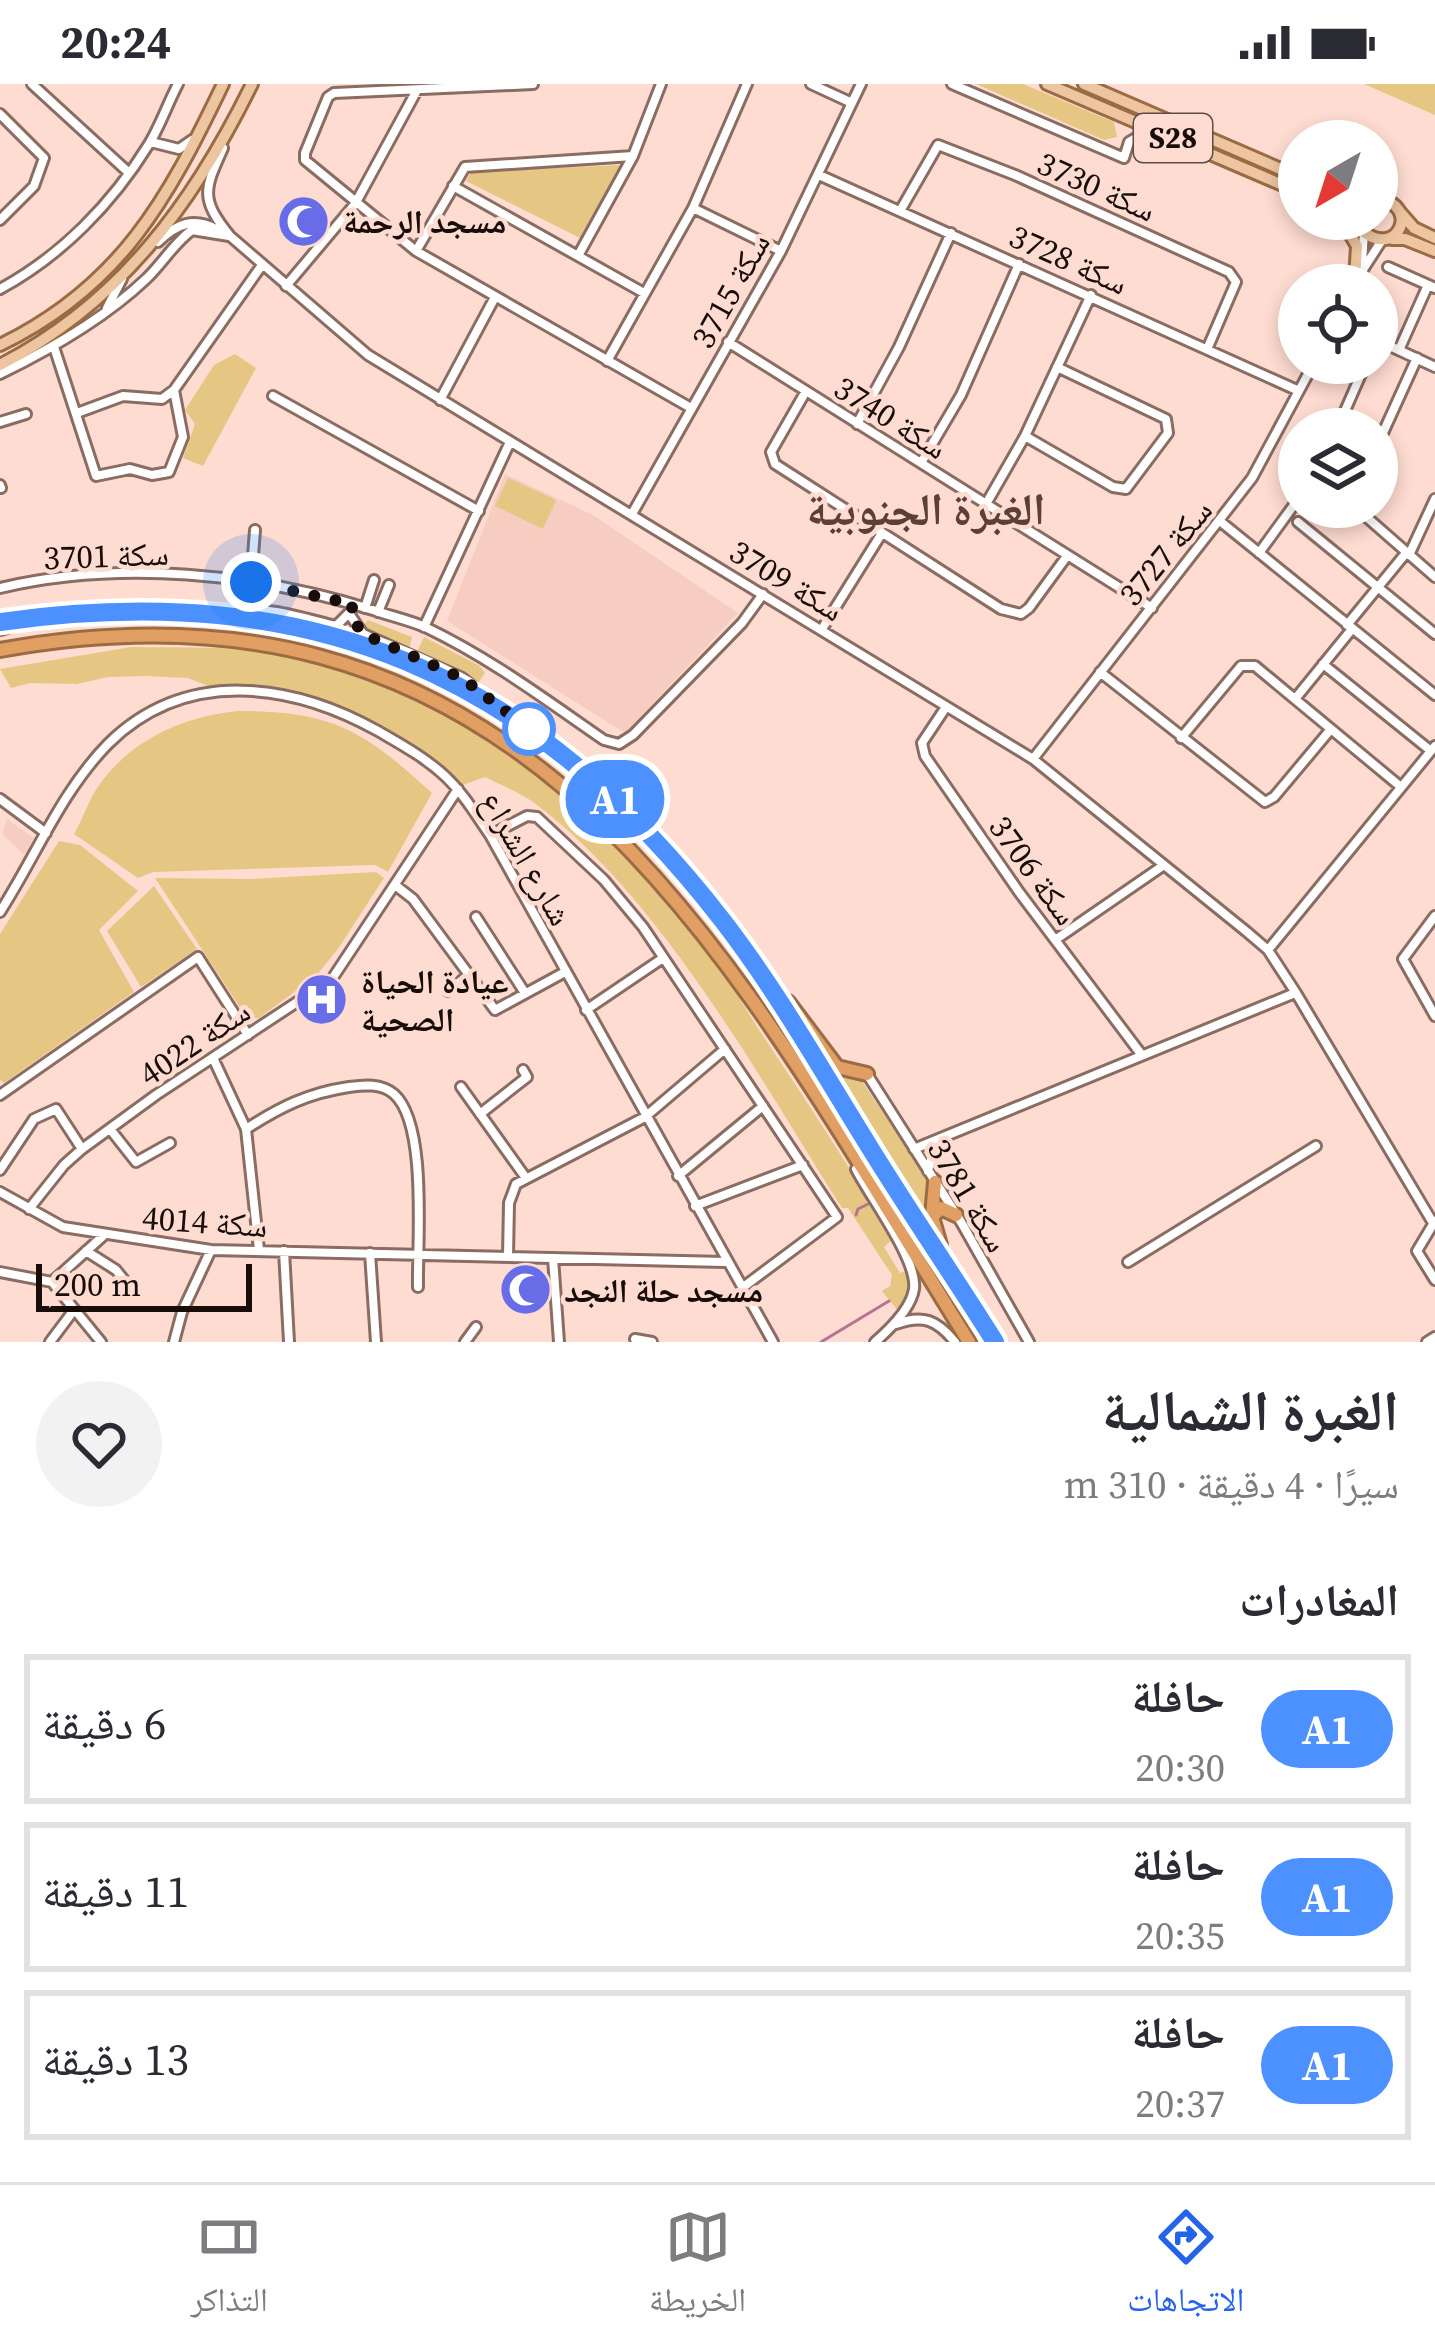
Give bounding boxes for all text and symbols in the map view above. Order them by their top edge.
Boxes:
text: 20:24 [60,11,171,73]
road number: S28 [1134,114,1212,162]
north arrow [1278,120,1398,240]
map controls [1278,120,1398,528]
street label: سكة 3730 [1030,140,1163,233]
mosque icon: مسجد الرحمة [276,193,332,249]
place label: مسجد الرحمة [343,199,506,244]
street label: سكة 3728 [1002,213,1135,306]
street label: سكة 3715 [680,224,781,356]
button: locate [1278,264,1398,384]
street label: سكة 3740 [826,365,956,470]
button: layers [1278,408,1398,528]
district label: الغبرة الجنوبية [806,478,1046,540]
street label: سكة 3727 [1108,489,1222,615]
street label: سكة 3709 [721,529,852,632]
street label: سكة 3701 [43,531,169,580]
your location [221,552,281,612]
unlabelled marker [504,704,554,754]
line badge: A1 [561,760,669,838]
text: A1 [589,770,641,828]
street label: شارع الشراع [470,783,583,934]
street label: سكة 3706 [979,806,1089,934]
place label: عيادة الحياة الصحية [361,959,509,1042]
hospital icon: عيادة الحياة الصحية [294,972,350,1028]
street label: سكة 4022 [130,989,259,1096]
street label: سكة 3781 [917,1130,1020,1261]
street label: سكة 4014 [141,1195,269,1248]
scale bar [36,1258,252,1311]
text: 200 m [54,1262,141,1307]
mosque icon: مسجد حلة النجد [497,1262,553,1318]
place label: مسجد حلة النجد [564,1268,763,1313]
text: الغبرة الشمالية [1102,1372,1399,1450]
button: heart [36,1381,162,1507]
text: سيرًا · 4 دقيقة · 310 m [1064,1458,1399,1511]
text: المغادرات [1239,1569,1399,1631]
text: حافلة [1132,1665,1225,1727]
text: 6 دقيقة [42,1692,167,1754]
text: A1 [1301,1700,1353,1758]
text: 20:30 [1135,1741,1225,1794]
text: حافلة [1132,1833,1225,1895]
text: 11 دقيقة [42,1860,189,1922]
text: A1 [1301,1868,1353,1926]
text: 20:35 [1135,1909,1225,1962]
text: حافلة [1132,2001,1225,2063]
text: 13 دقيقة [42,2028,189,2090]
text: A1 [1301,2036,1353,2094]
text: 20:37 [1135,2077,1225,2130]
tab: التذاكر [191,2204,268,2332]
tab: الخريطة [649,2204,746,2332]
tab: الاتجاهات [1127,2204,1244,2332]

